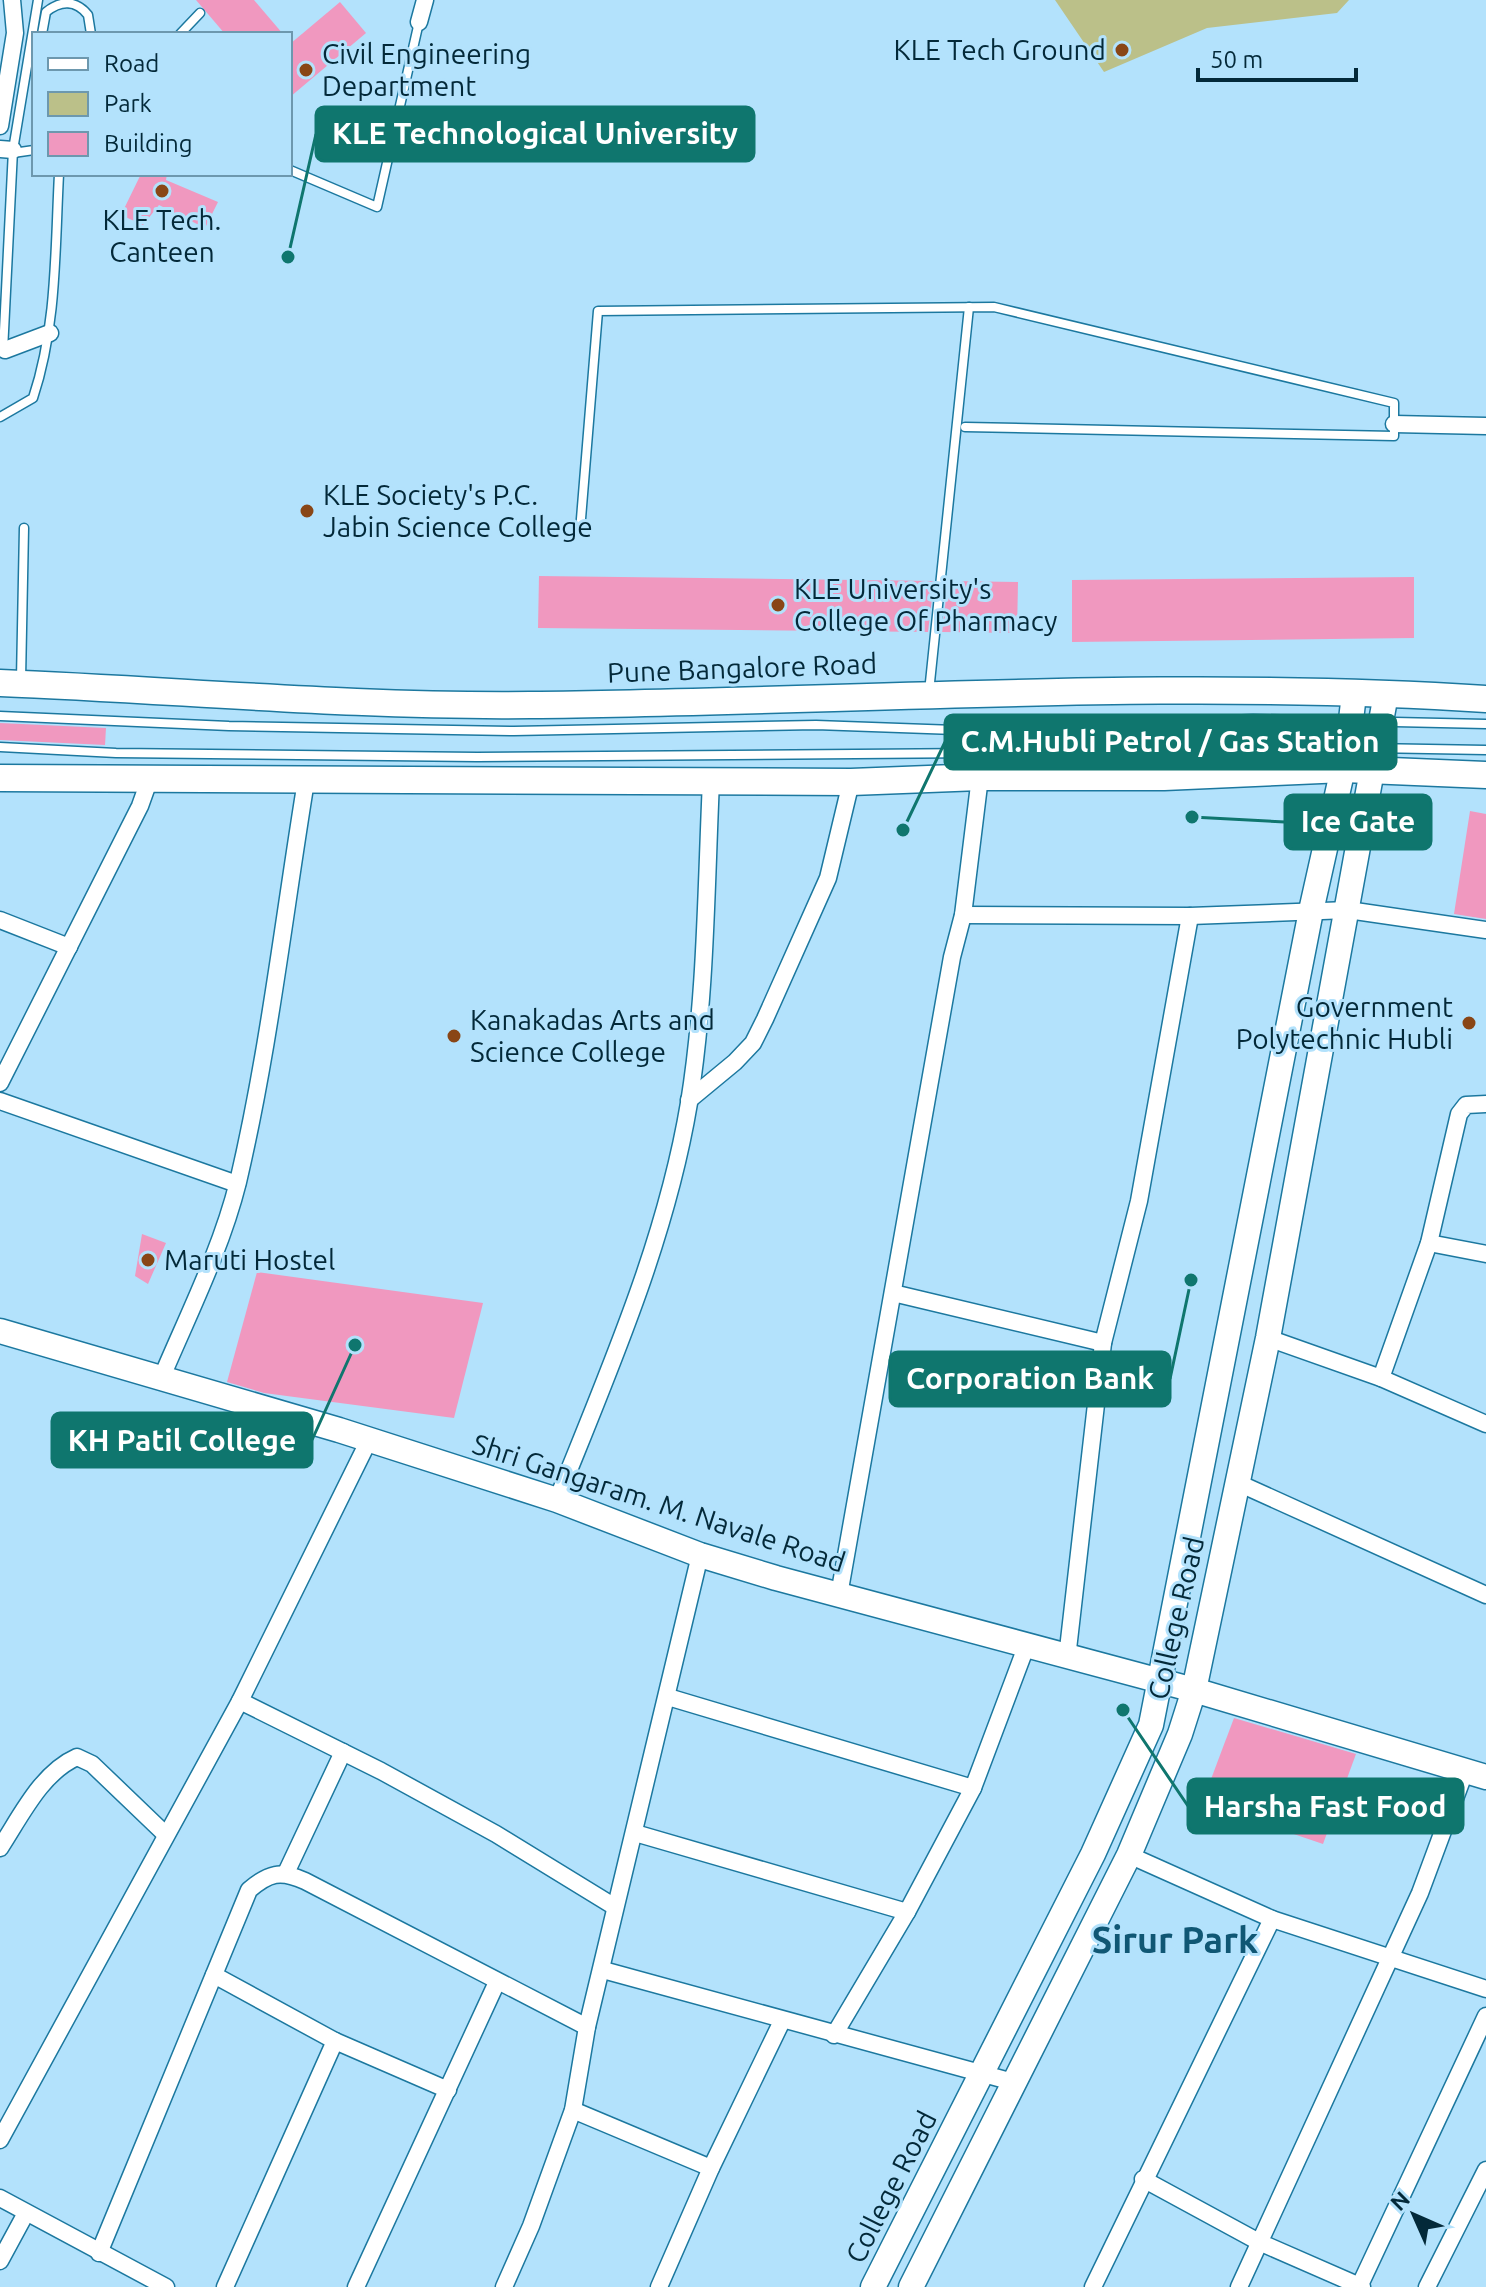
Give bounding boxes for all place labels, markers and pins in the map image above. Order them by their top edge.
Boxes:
place label: KLE Tech Ground [894,34,1106,65]
place label: Civil Engineering Department [322,38,531,101]
marker: KLE Tech Ground [1113,41,1131,59]
marker: Civil Engineering Department [297,61,315,79]
callout: KLE Technological University [316,107,754,161]
marker: KLE Tech. Canteen [153,182,171,200]
place label: KLE Tech. Canteen [102,204,222,267]
place label: KLE Society's P.C. Jabin Science College [323,479,593,542]
marker: KLE Society's P.C. Jabin Science College [298,502,316,520]
place label: KLE University's College Of Pharmacy [794,573,1058,636]
marker: KLE University's College Of Pharmacy [769,596,787,614]
callout: C.M.Hubli Petrol / Gas Station [945,715,1396,769]
callout: Ice Gate [1285,795,1431,849]
place label: Government Polytechnic Hubli [1236,991,1453,1054]
place label: Kanakadas Arts and Science College [470,1004,715,1067]
marker: Government Polytechnic Hubli [1460,1014,1478,1032]
marker: Kanakadas Arts and Science College [445,1027,463,1045]
place label: Maruti Hostel [164,1244,335,1275]
marker: Maruti Hostel [139,1251,157,1269]
callout: Corporation Bank [890,1352,1170,1406]
callout: KH Patil College [52,1413,312,1467]
callout: Harsha Fast Food [1188,1779,1463,1833]

